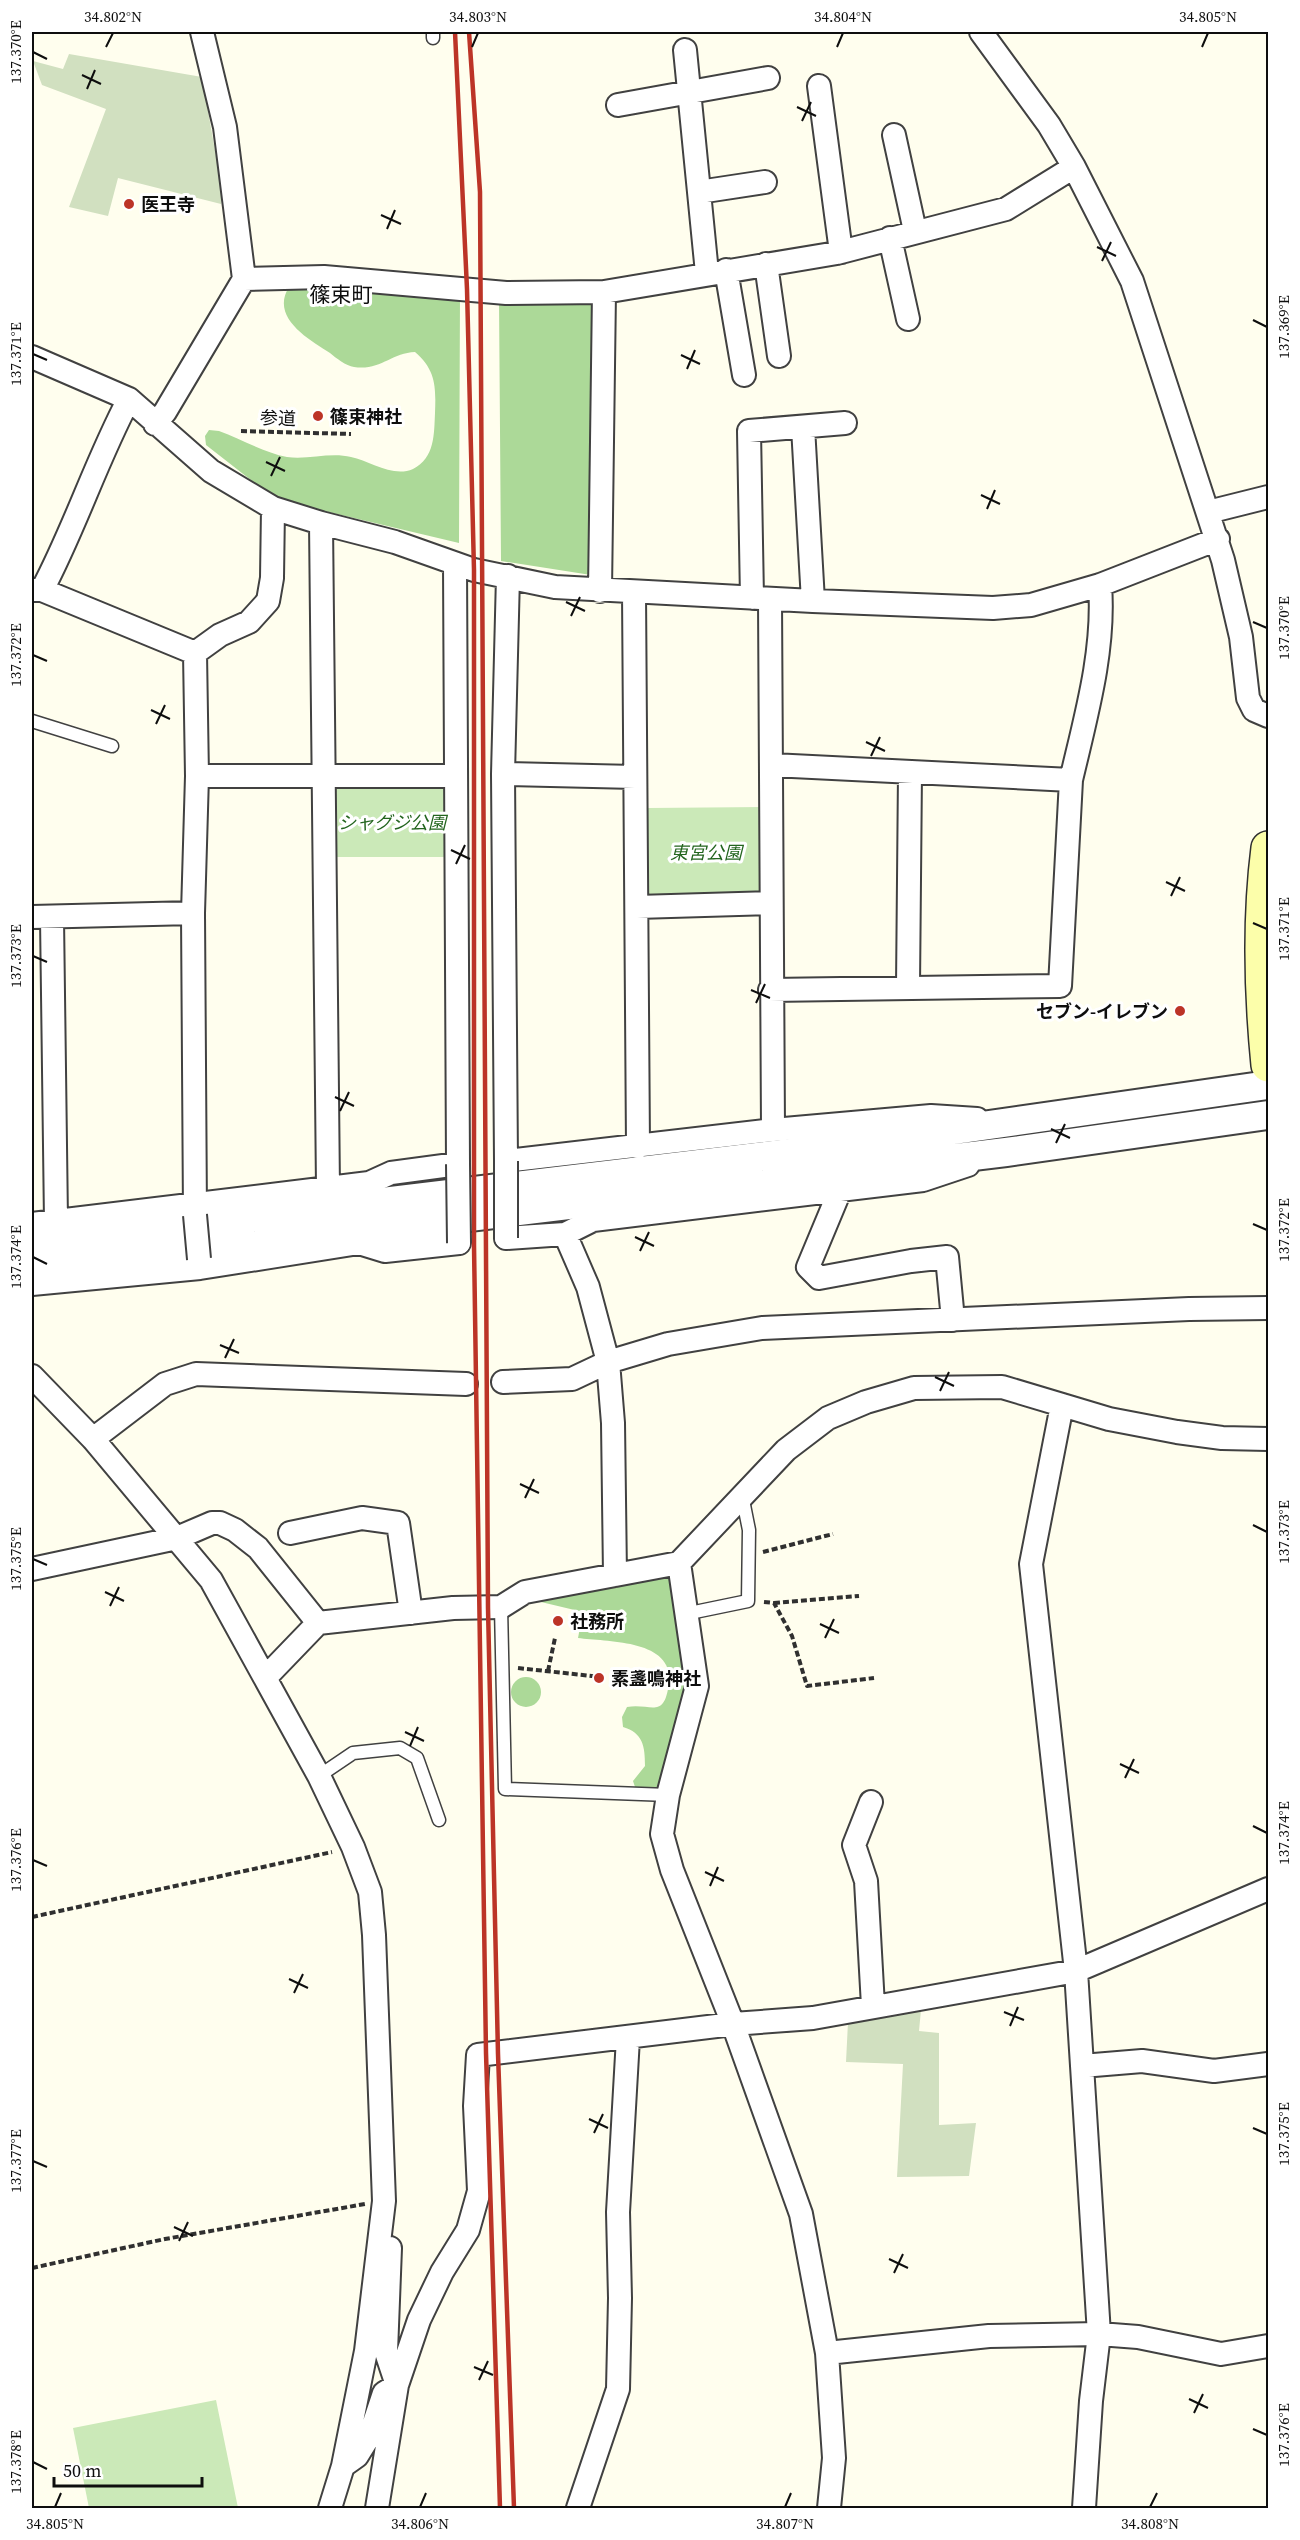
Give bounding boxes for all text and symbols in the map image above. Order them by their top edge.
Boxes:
text: 34.802°N [84,6,142,27]
text: 34.803°N [449,6,507,27]
text: 34.804°N [814,6,872,27]
text: 34.805°N [1179,6,1237,27]
text: 137.370°E [5,20,26,84]
place label: 医王寺 [141,192,195,217]
marker: 医王寺 [122,197,136,211]
district label: 篠束町 [310,280,373,309]
text: 137.369°E [1273,295,1294,359]
text: 137.371°E [5,322,26,386]
place label: 篠束神社 [330,404,402,429]
street label: 参道 [260,405,296,431]
marker: 篠束神社 [311,409,325,423]
text: 137.370°E [1273,596,1294,660]
text: 137.372°E [5,623,26,687]
park label: シャグジ公園 [338,810,449,835]
park label: 東宮公園 [670,840,745,865]
text: 137.371°E [1273,897,1294,961]
text: 137.373°E [5,924,26,988]
place label: セブン-イレブン [1036,999,1168,1024]
marker: セブン-イレブン [1173,1004,1187,1018]
text: 137.372°E [1273,1198,1294,1262]
text: 137.374°E [5,1225,26,1289]
text: 137.373°E [1273,1500,1294,1564]
text: 137.375°E [5,1527,26,1591]
place label: 社務所 [570,1609,624,1634]
marker: 社務所 [551,1614,565,1628]
place label: 素盞鳴神社 [611,1666,701,1691]
marker: 素盞鳴神社 [592,1671,606,1685]
text: 137.374°E [1273,1801,1294,1865]
text: 137.376°E [5,1828,26,1892]
text: 137.375°E [1273,2102,1294,2166]
text: 137.377°E [5,2129,26,2193]
text: 137.376°E [1273,2403,1294,2467]
text: 137.378°E [5,2430,26,2494]
scale bar [54,2450,202,2488]
text: 50 m [63,2458,101,2483]
text: 34.805°N [26,2513,84,2534]
text: 34.806°N [391,2513,449,2534]
text: 34.807°N [756,2513,814,2534]
text: 34.808°N [1121,2513,1179,2534]

